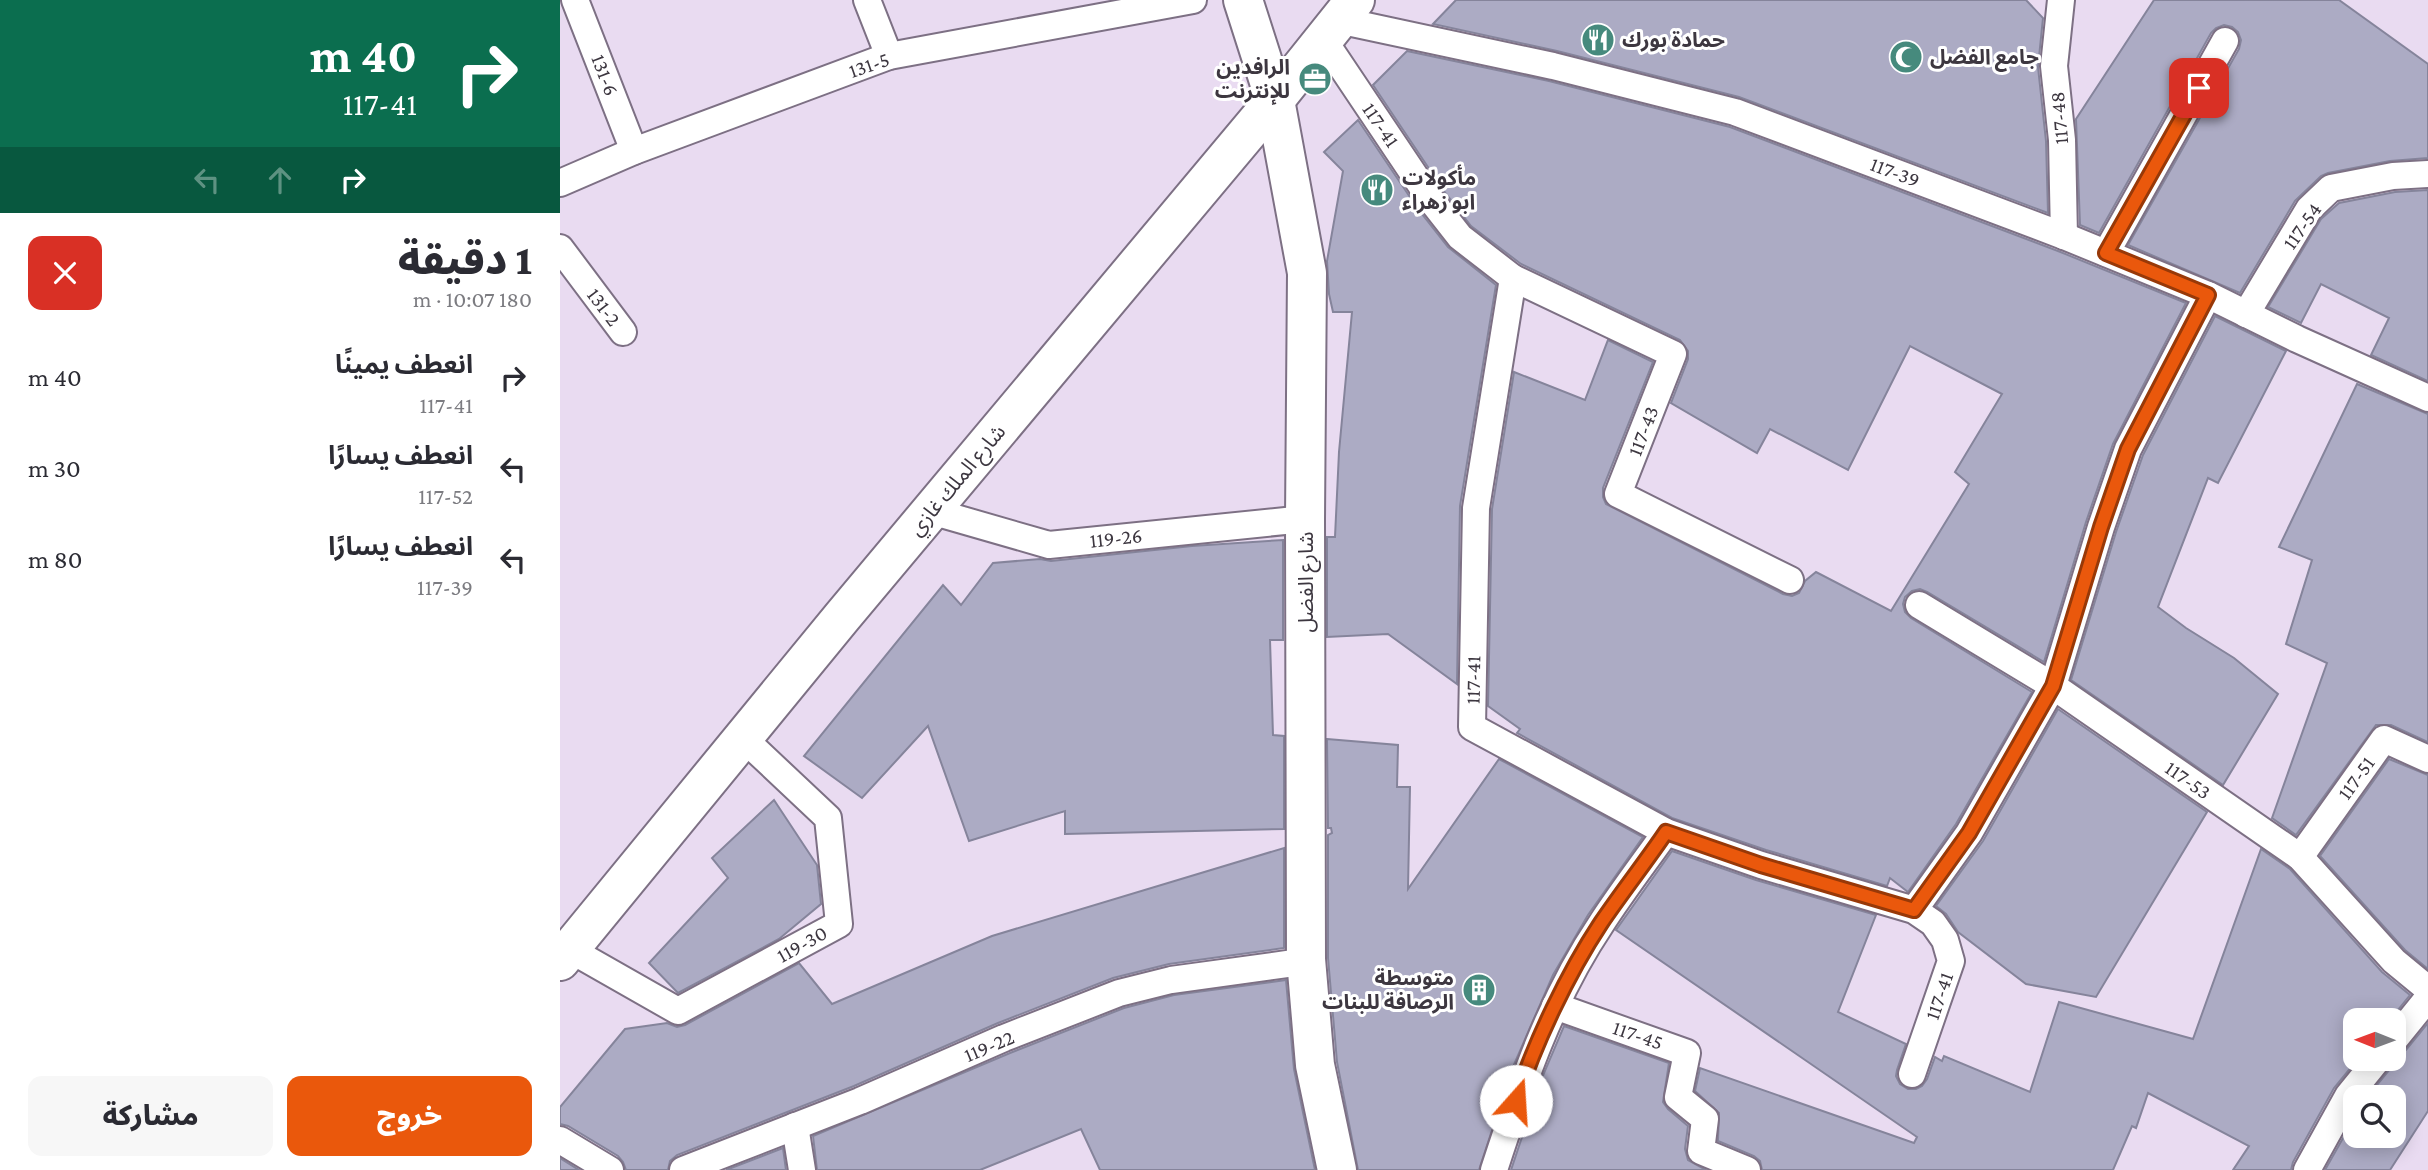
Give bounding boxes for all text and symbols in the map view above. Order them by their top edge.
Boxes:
restaurant icon: حمادة بورك [1579,21,1617,59]
text: 40 m [310,28,417,83]
icon: right [441,28,532,119]
place label: حمادة بورك [1622,28,1725,52]
mosque icon: جامع الفضل [1887,38,1925,76]
place label: جامع الفضل [1930,45,2039,72]
street label: 131-5 [846,47,892,83]
street label: 131-6 [586,51,624,99]
place label: الرافدين للإنترنت [1215,55,1290,105]
pin [2169,58,2229,118]
office icon: الرافدين للإنترنت [1296,60,1334,98]
icon: arrive [2180,69,2218,107]
text: 117-41 [343,86,417,122]
street label: 117-48 [2045,91,2073,145]
street label: 117-41 [1357,98,1405,152]
street label: 117-39 [1867,152,1923,192]
icon: left [188,161,226,199]
icon: ahead [261,161,299,199]
icon: right [334,161,372,199]
place label: مأكولات ابو زهراء [1402,164,1476,214]
restaurant icon: مأكولات ابو زهراء [1358,171,1396,209]
street label: 117-54 [2277,198,2327,254]
button: close [28,236,102,310]
text: 1 دقيقة [398,236,532,283]
street label: 131-2 [582,283,626,331]
text: 180 m · 10:07 [413,286,532,312]
text: انعطف يمينًا [335,350,473,379]
icon: right [494,359,532,397]
text: 40 m [28,363,82,392]
text: 117-41 [420,392,473,418]
street label: 117-43 [1623,403,1663,459]
street label: شارع الملك غازي [904,420,1013,543]
text: انعطف يسارًا [328,441,473,470]
icon: left [494,450,532,488]
text: 30 m [28,454,81,483]
text: 117-52 [418,483,473,509]
street label: 119-26 [1089,523,1143,553]
text: انعطف يسارًا [328,532,473,561]
street label: شارع الفضل [1294,532,1321,632]
icon: left [494,541,532,579]
text: 80 m [28,545,82,574]
text: 117-39 [417,574,473,600]
street label: 117-41 [1461,655,1485,705]
street label: 117-51 [2332,752,2380,804]
street label: 117-53 [2161,756,2215,804]
street label: 119-30 [773,920,831,968]
place label: متوسطة الرصافة للبنات [1322,966,1454,1014]
street label: 117-41 [1920,969,1958,1023]
building icon: متوسطة الرصافة للبنات [1460,971,1498,1009]
north arrow [2343,1008,2406,1071]
map controls [2343,1008,2406,1148]
street label: 117-45 [1610,1015,1666,1055]
street label: 119-22 [960,1025,1018,1067]
position arrow [1479,1064,1553,1138]
button: مشاركة [28,1076,273,1156]
button: خروج [287,1076,532,1156]
button: search [2343,1085,2406,1148]

